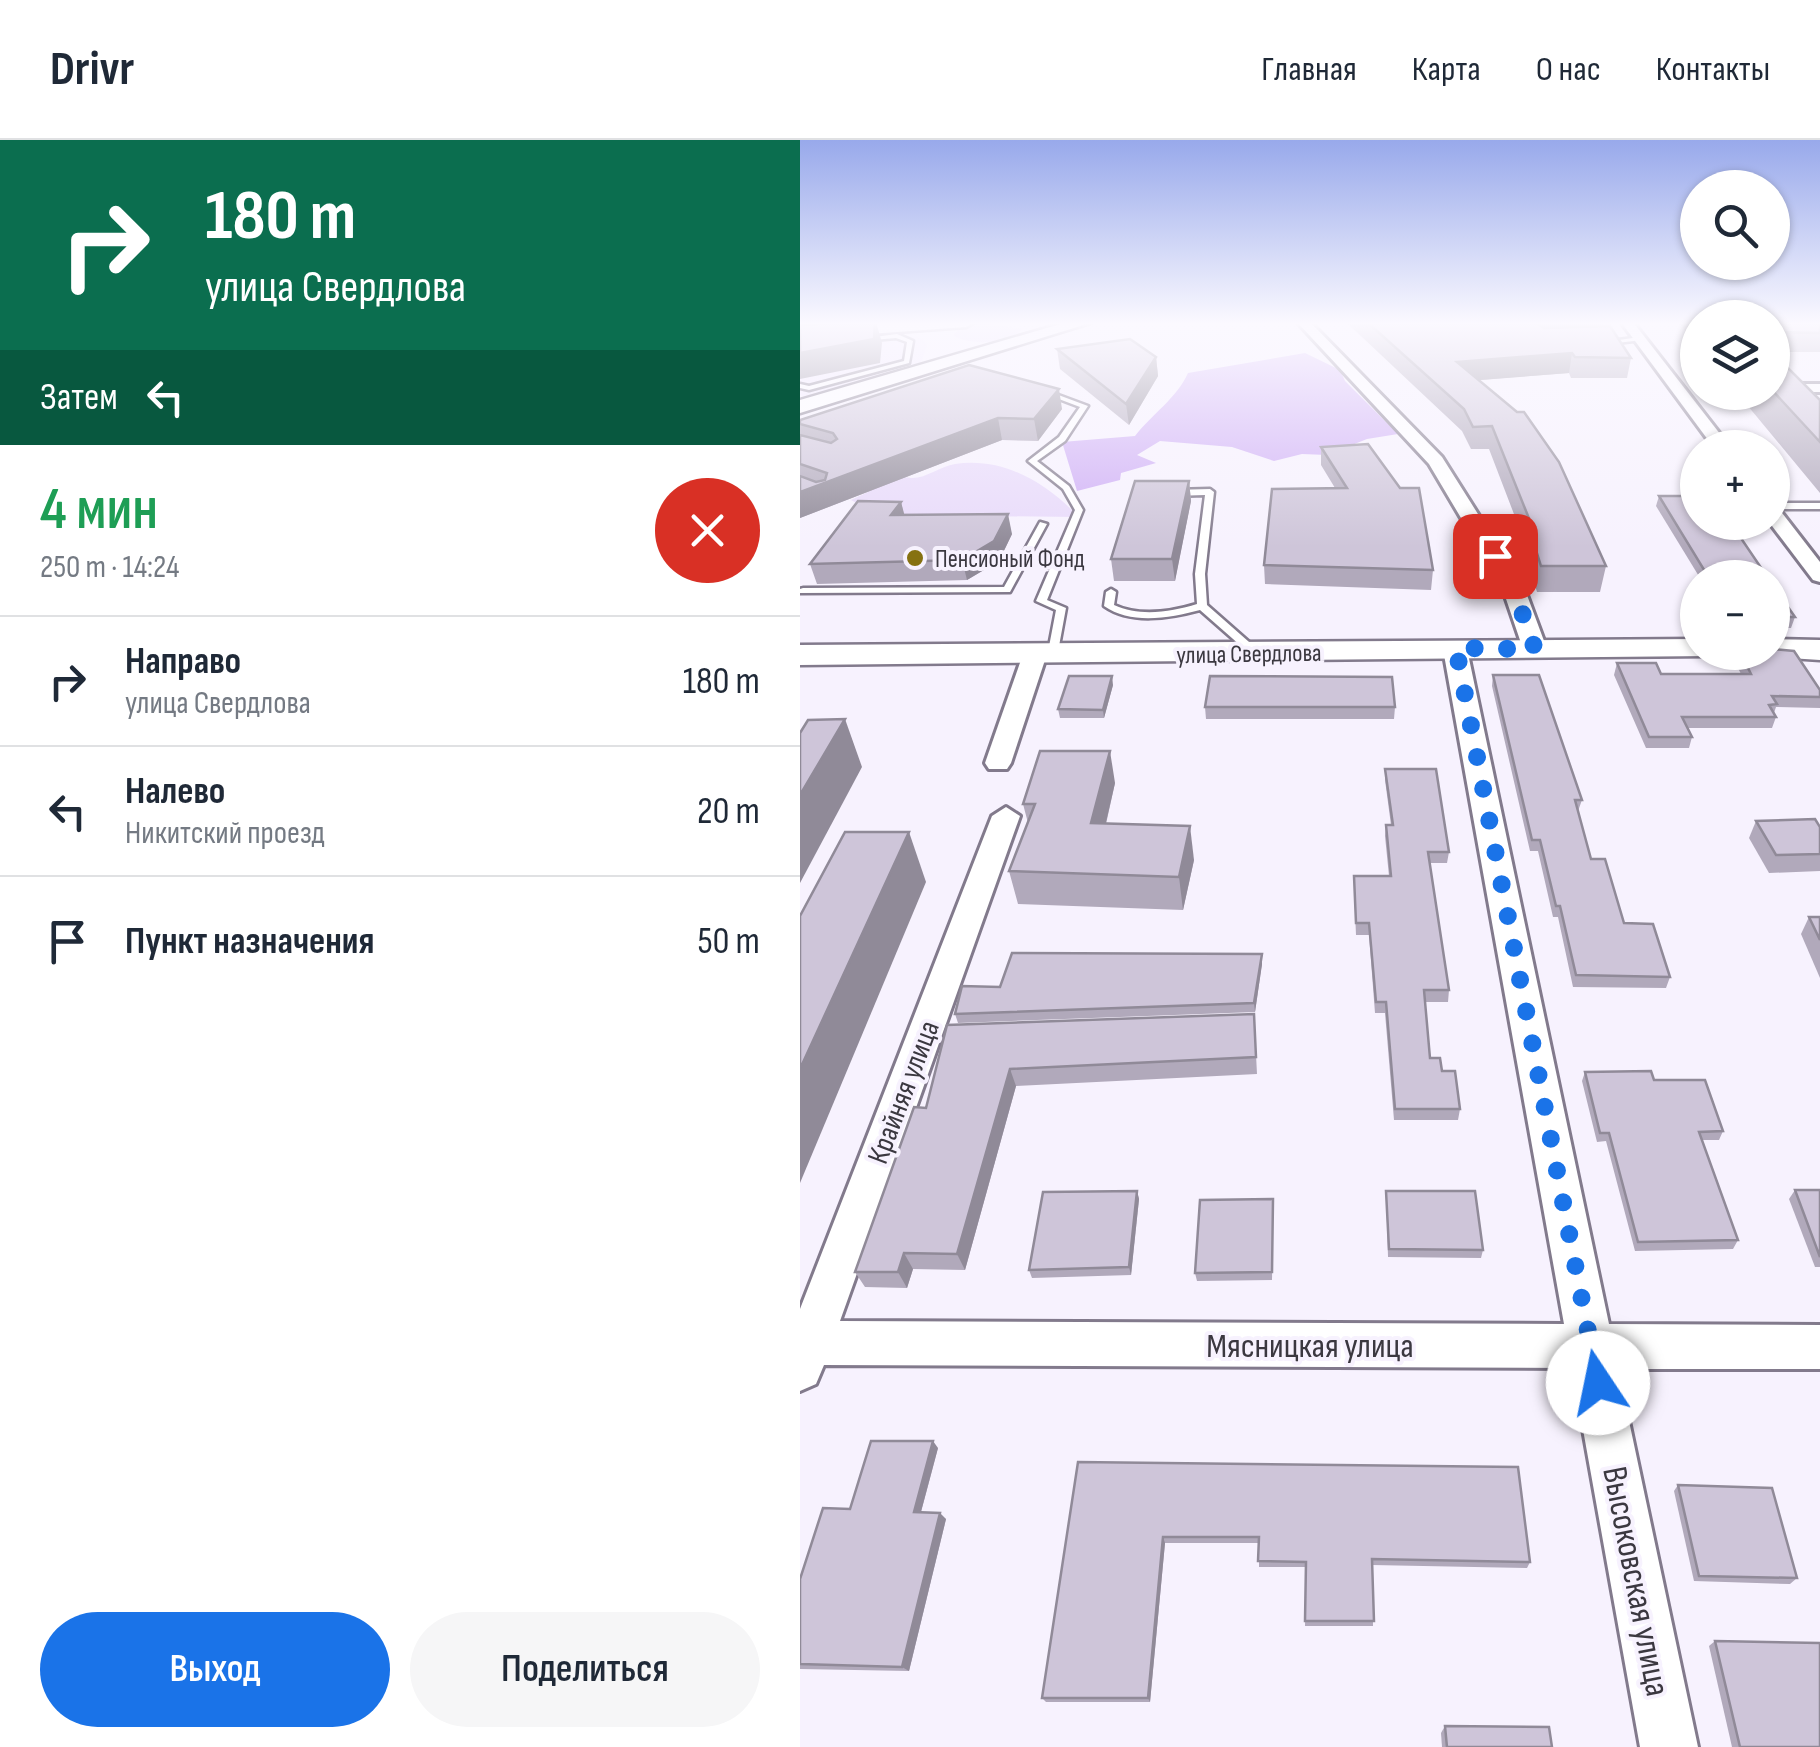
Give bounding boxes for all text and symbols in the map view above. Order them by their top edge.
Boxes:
text: Drivr [50,41,134,98]
text: Главная [1261,48,1357,91]
text: Карта [1412,48,1481,91]
text: О нас [1536,48,1601,91]
text: Контакты [1656,48,1770,91]
map controls [1680,170,1790,670]
button: search [1680,170,1790,280]
text: 180 m [205,175,356,259]
icon: right [40,180,170,310]
text: улица Свердлова [205,260,466,315]
button: layers [1680,300,1790,410]
icon: left [138,370,193,425]
text: Затем [40,375,118,420]
button: + [1680,430,1790,540]
text: 4 мин [40,474,158,546]
button: close [655,478,760,583]
pin [1453,514,1538,599]
icon: arrive [1468,529,1523,584]
place label: Пенсионый Фонд [935,544,1085,575]
marker: Пенсионый Фонд [904,547,926,569]
text: 250 m · 14:24 [40,548,179,587]
button: − [1680,560,1790,670]
street label: улица Свердлова [1176,638,1322,671]
text: Направо [125,639,241,684]
icon: right [40,654,95,709]
text: 180 m [683,659,760,704]
text: улица Свердлова [125,684,311,723]
text: Налево [125,769,225,814]
icon: left [40,784,95,839]
text: 20 m [697,789,760,834]
text: Никитский проезд [125,814,325,853]
icon: arrive [40,914,95,969]
text: Пункт назначения [125,919,374,964]
text: 50 m [697,919,760,964]
street label: Крайняя улица [860,1016,948,1169]
street label: Мясницкая улица [1206,1325,1414,1368]
position arrow [1546,1331,1650,1435]
street label: Высоковская улица [1592,1463,1679,1700]
button: Выход [40,1612,390,1727]
button: Поделиться [410,1612,760,1727]

